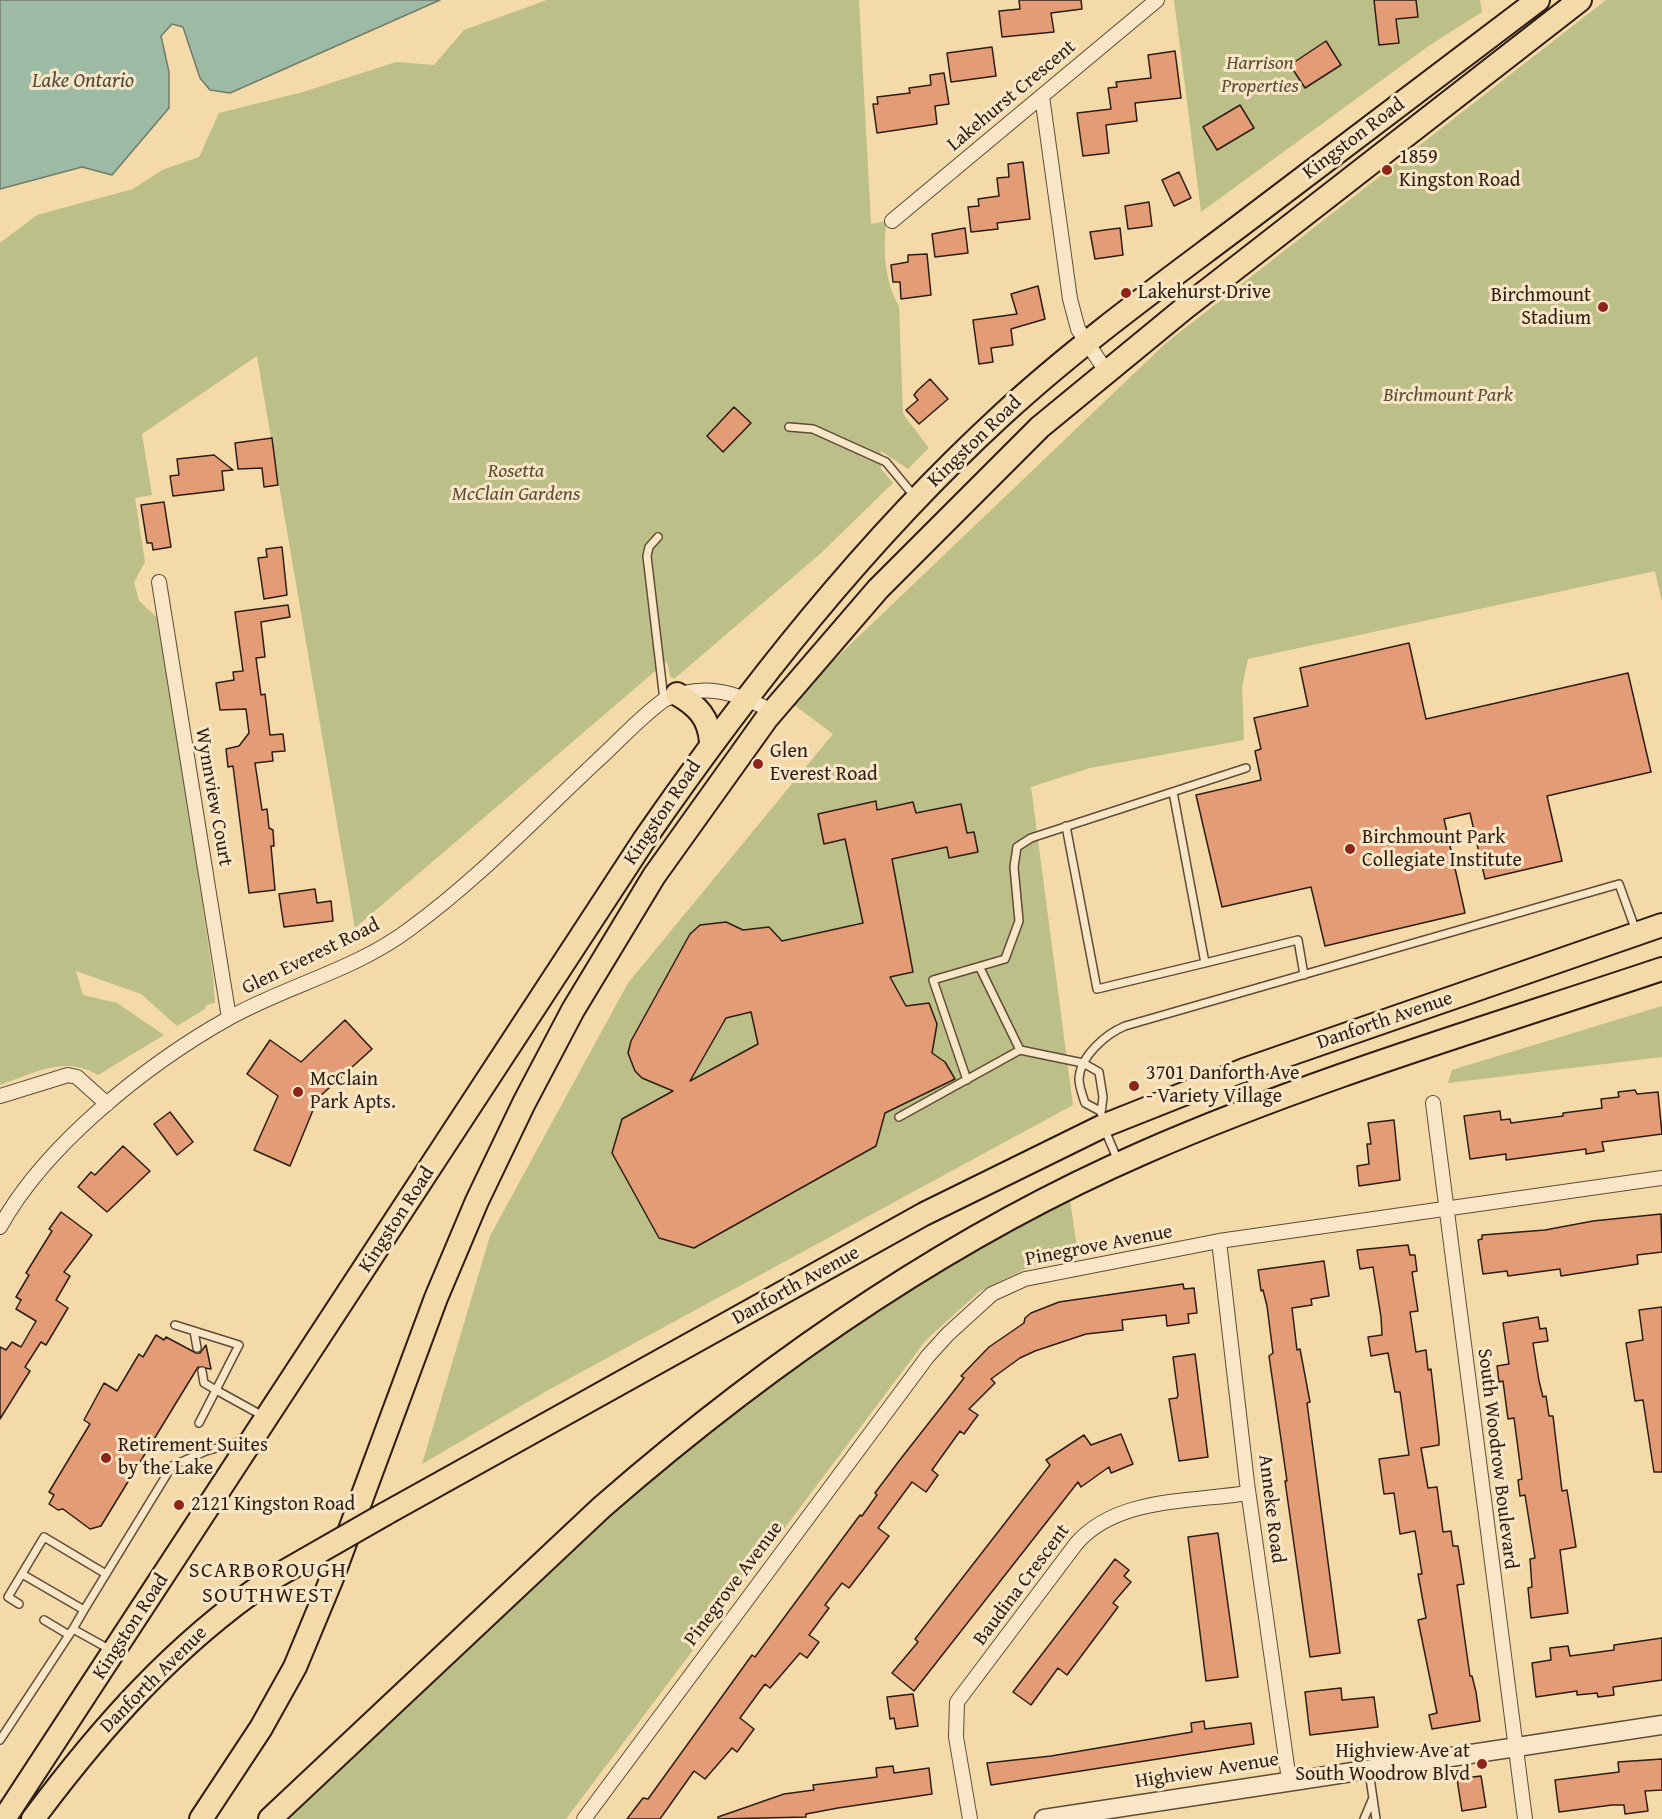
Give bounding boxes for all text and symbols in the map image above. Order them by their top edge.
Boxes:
street label: Lakehurst Crescent [943,35,1081,157]
park label: Harrison Properties [1221,52,1299,99]
water label: Lake Ontario [32,69,134,95]
street label: Kingston Road [1298,93,1410,185]
place label: 1859 Kingston Road [1399,146,1520,193]
marker: 1859 Kingston Road [1380,163,1394,177]
place label: Lakehurst Drive [1138,281,1271,305]
place label: Birchmount Stadium [1491,284,1591,331]
marker: Lakehurst Drive [1119,286,1133,300]
marker: Birchmount Stadium [1596,300,1610,314]
park label: Birchmount Park [1383,384,1513,408]
street label: Kingston Road [923,391,1027,493]
park label: Rosetta McClain Gardens [452,460,580,507]
street label: Wynnview Court [189,726,237,868]
place label: Glen Everest Road [770,740,878,787]
street label: Kingston Road [619,756,707,870]
marker: Glen Everest Road [751,757,765,771]
place label: Birchmount Park Collegiate Institute [1362,826,1522,873]
marker: Birchmount Park Collegiate Institute [1343,842,1357,856]
street label: Glen Everest Road [238,913,384,1001]
street label: Danforth Avenue [1314,987,1456,1055]
place label: 3701 Danforth Ave - Variety Village [1146,1062,1299,1109]
place label: McClain Park Apts. [310,1068,396,1115]
marker: 3701 Danforth Ave - Variety Village [1127,1079,1141,1093]
marker: McClain Park Apts. [291,1085,305,1099]
street label: Kingston Road [354,1163,440,1277]
street label: Pinegrove Avenue [1023,1220,1175,1272]
street label: Danforth Avenue [728,1241,864,1331]
street label: South Woodrow Boulevard [1472,1347,1522,1571]
place label: Retirement Suites by the Lake [118,1434,268,1481]
marker: Retirement Suites by the Lake [99,1451,113,1465]
street label: Anneke Road [1252,1453,1290,1565]
place label: 2121 Kingston Road [191,1493,355,1517]
marker: 2121 Kingston Road [172,1498,186,1512]
street label: Pinegrove Avenue [679,1517,789,1651]
street label: Baudina Crescent [969,1520,1075,1650]
district label: SCARBOROUGH SOUTHWEST [189,1558,347,1610]
street label: Kingston Road [88,1570,174,1684]
street label: Danforth Avenue [95,1621,213,1739]
place label: Highview Ave at South Woodrow Blvd [1295,1740,1470,1787]
street label: Highview Avenue [1133,1748,1281,1794]
marker: Highview Ave at South Woodrow Blvd [1475,1757,1489,1771]

